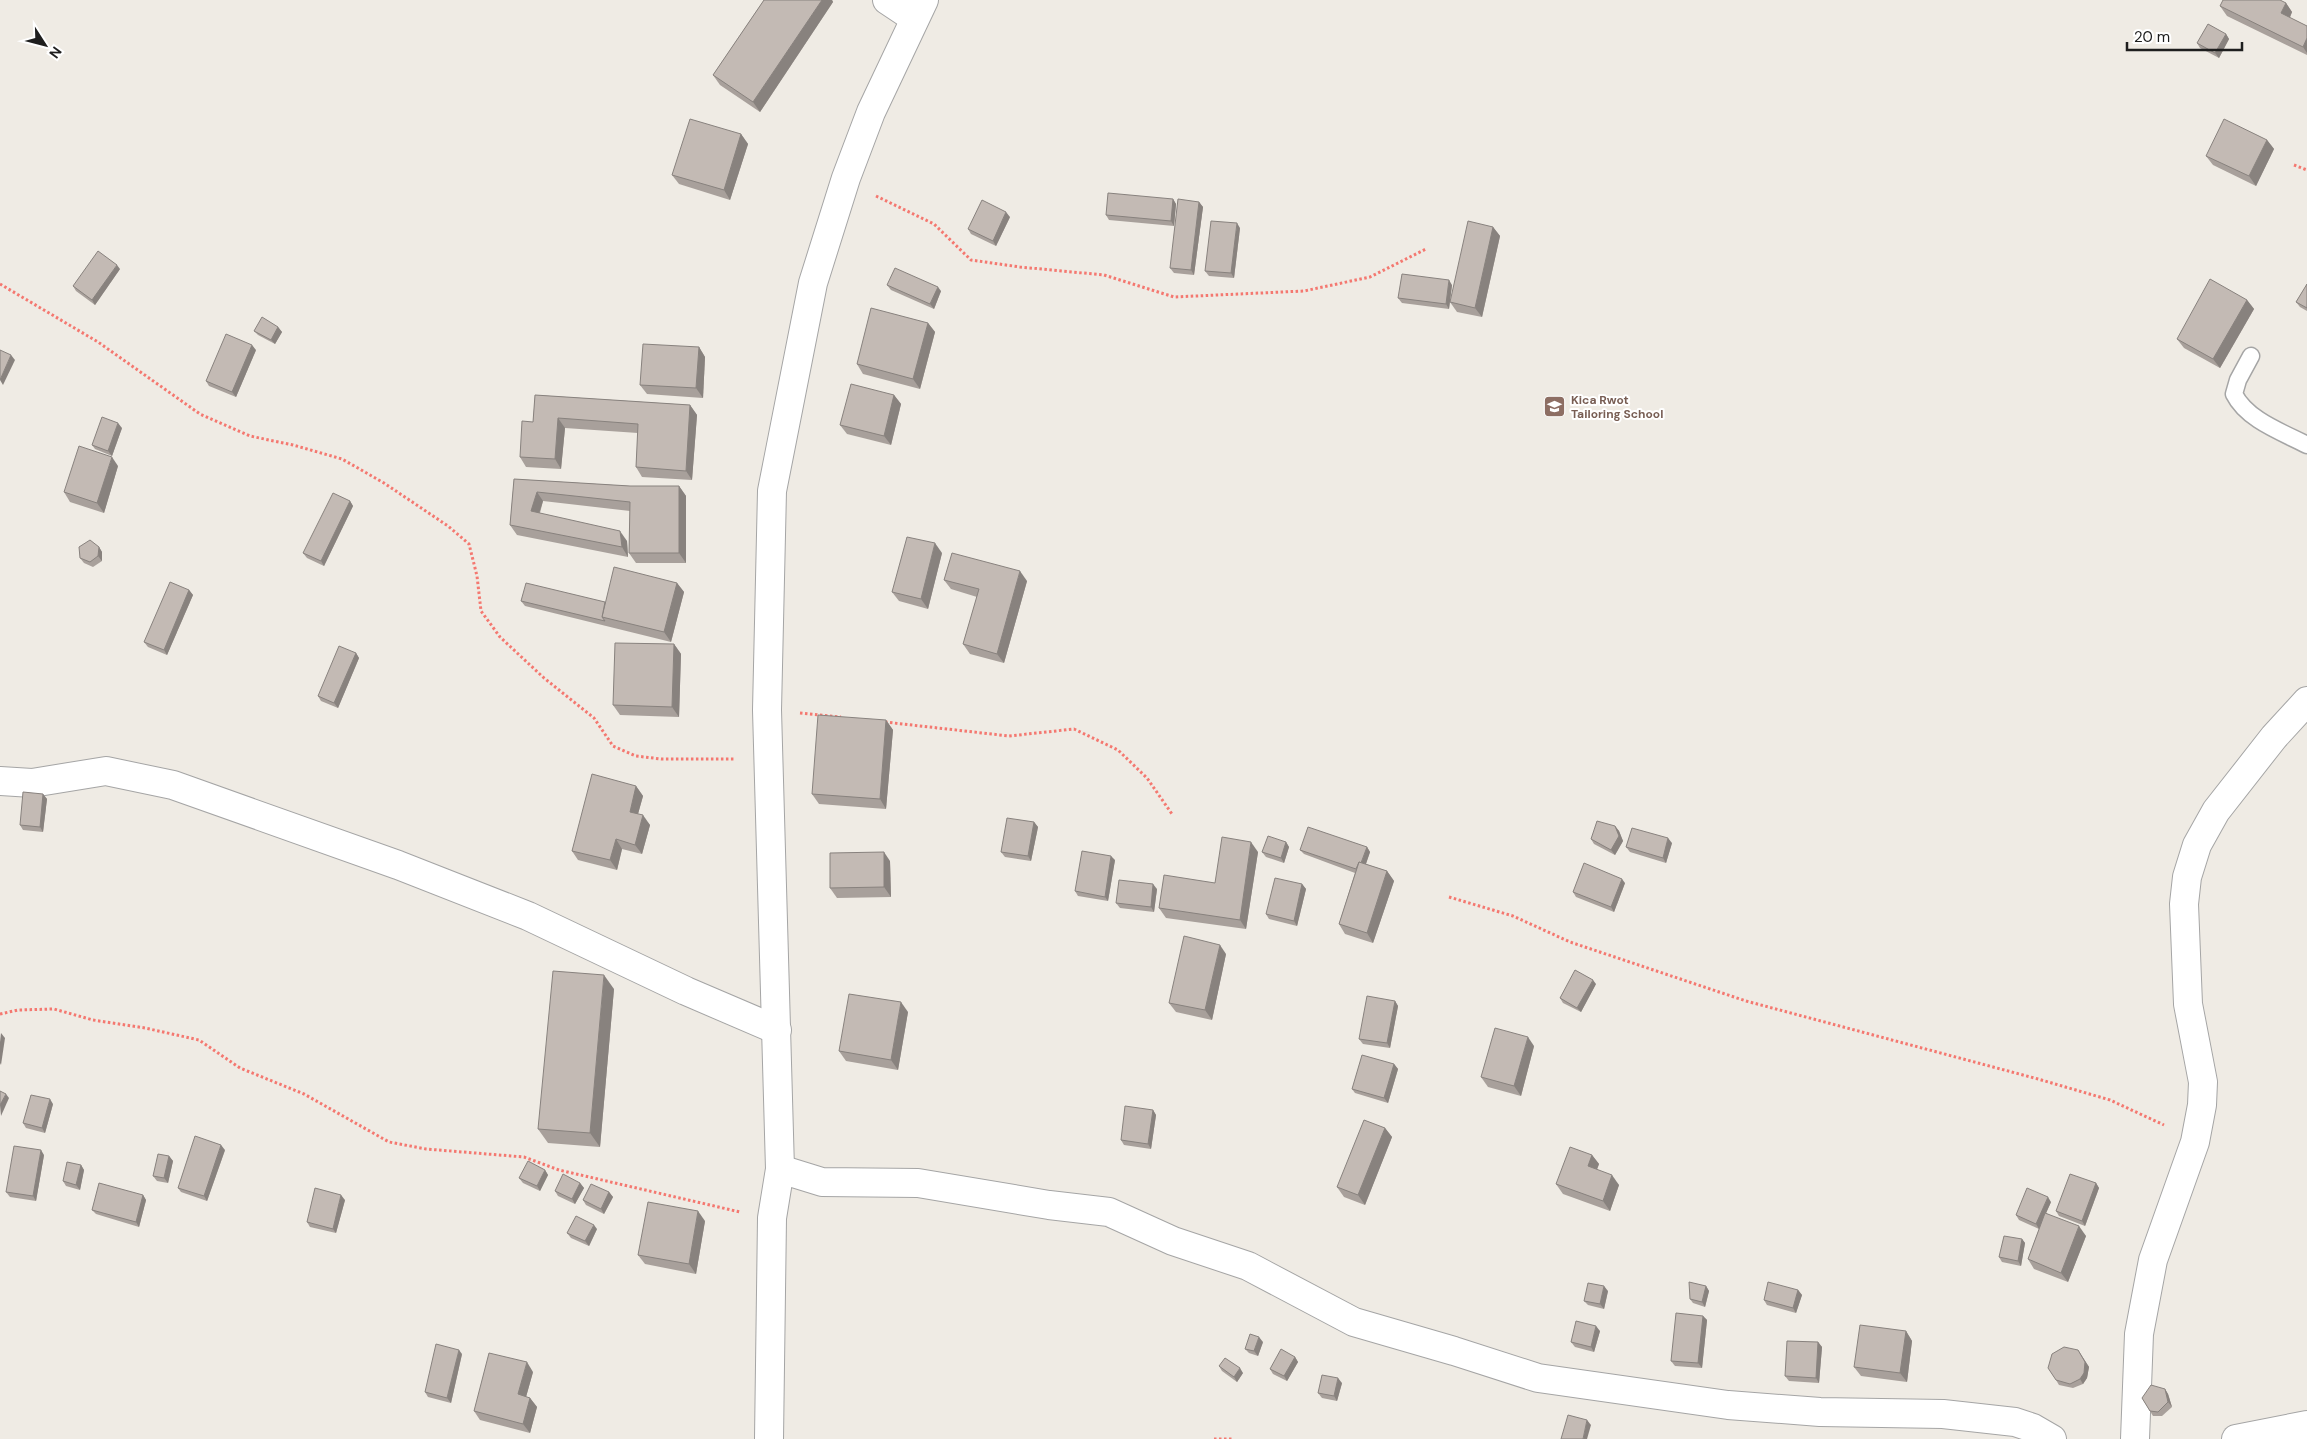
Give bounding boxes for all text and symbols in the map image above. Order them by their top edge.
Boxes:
north arrow [20,20,70,70]
scale bar [2127,20,2242,52]
text: 20 m [2134,27,2170,47]
text: N [45,43,66,62]
place label: Kica Rwot Tailoring School [1571,392,1663,422]
school or university icon: Kica Rwot Tailoring School [1543,395,1567,419]

